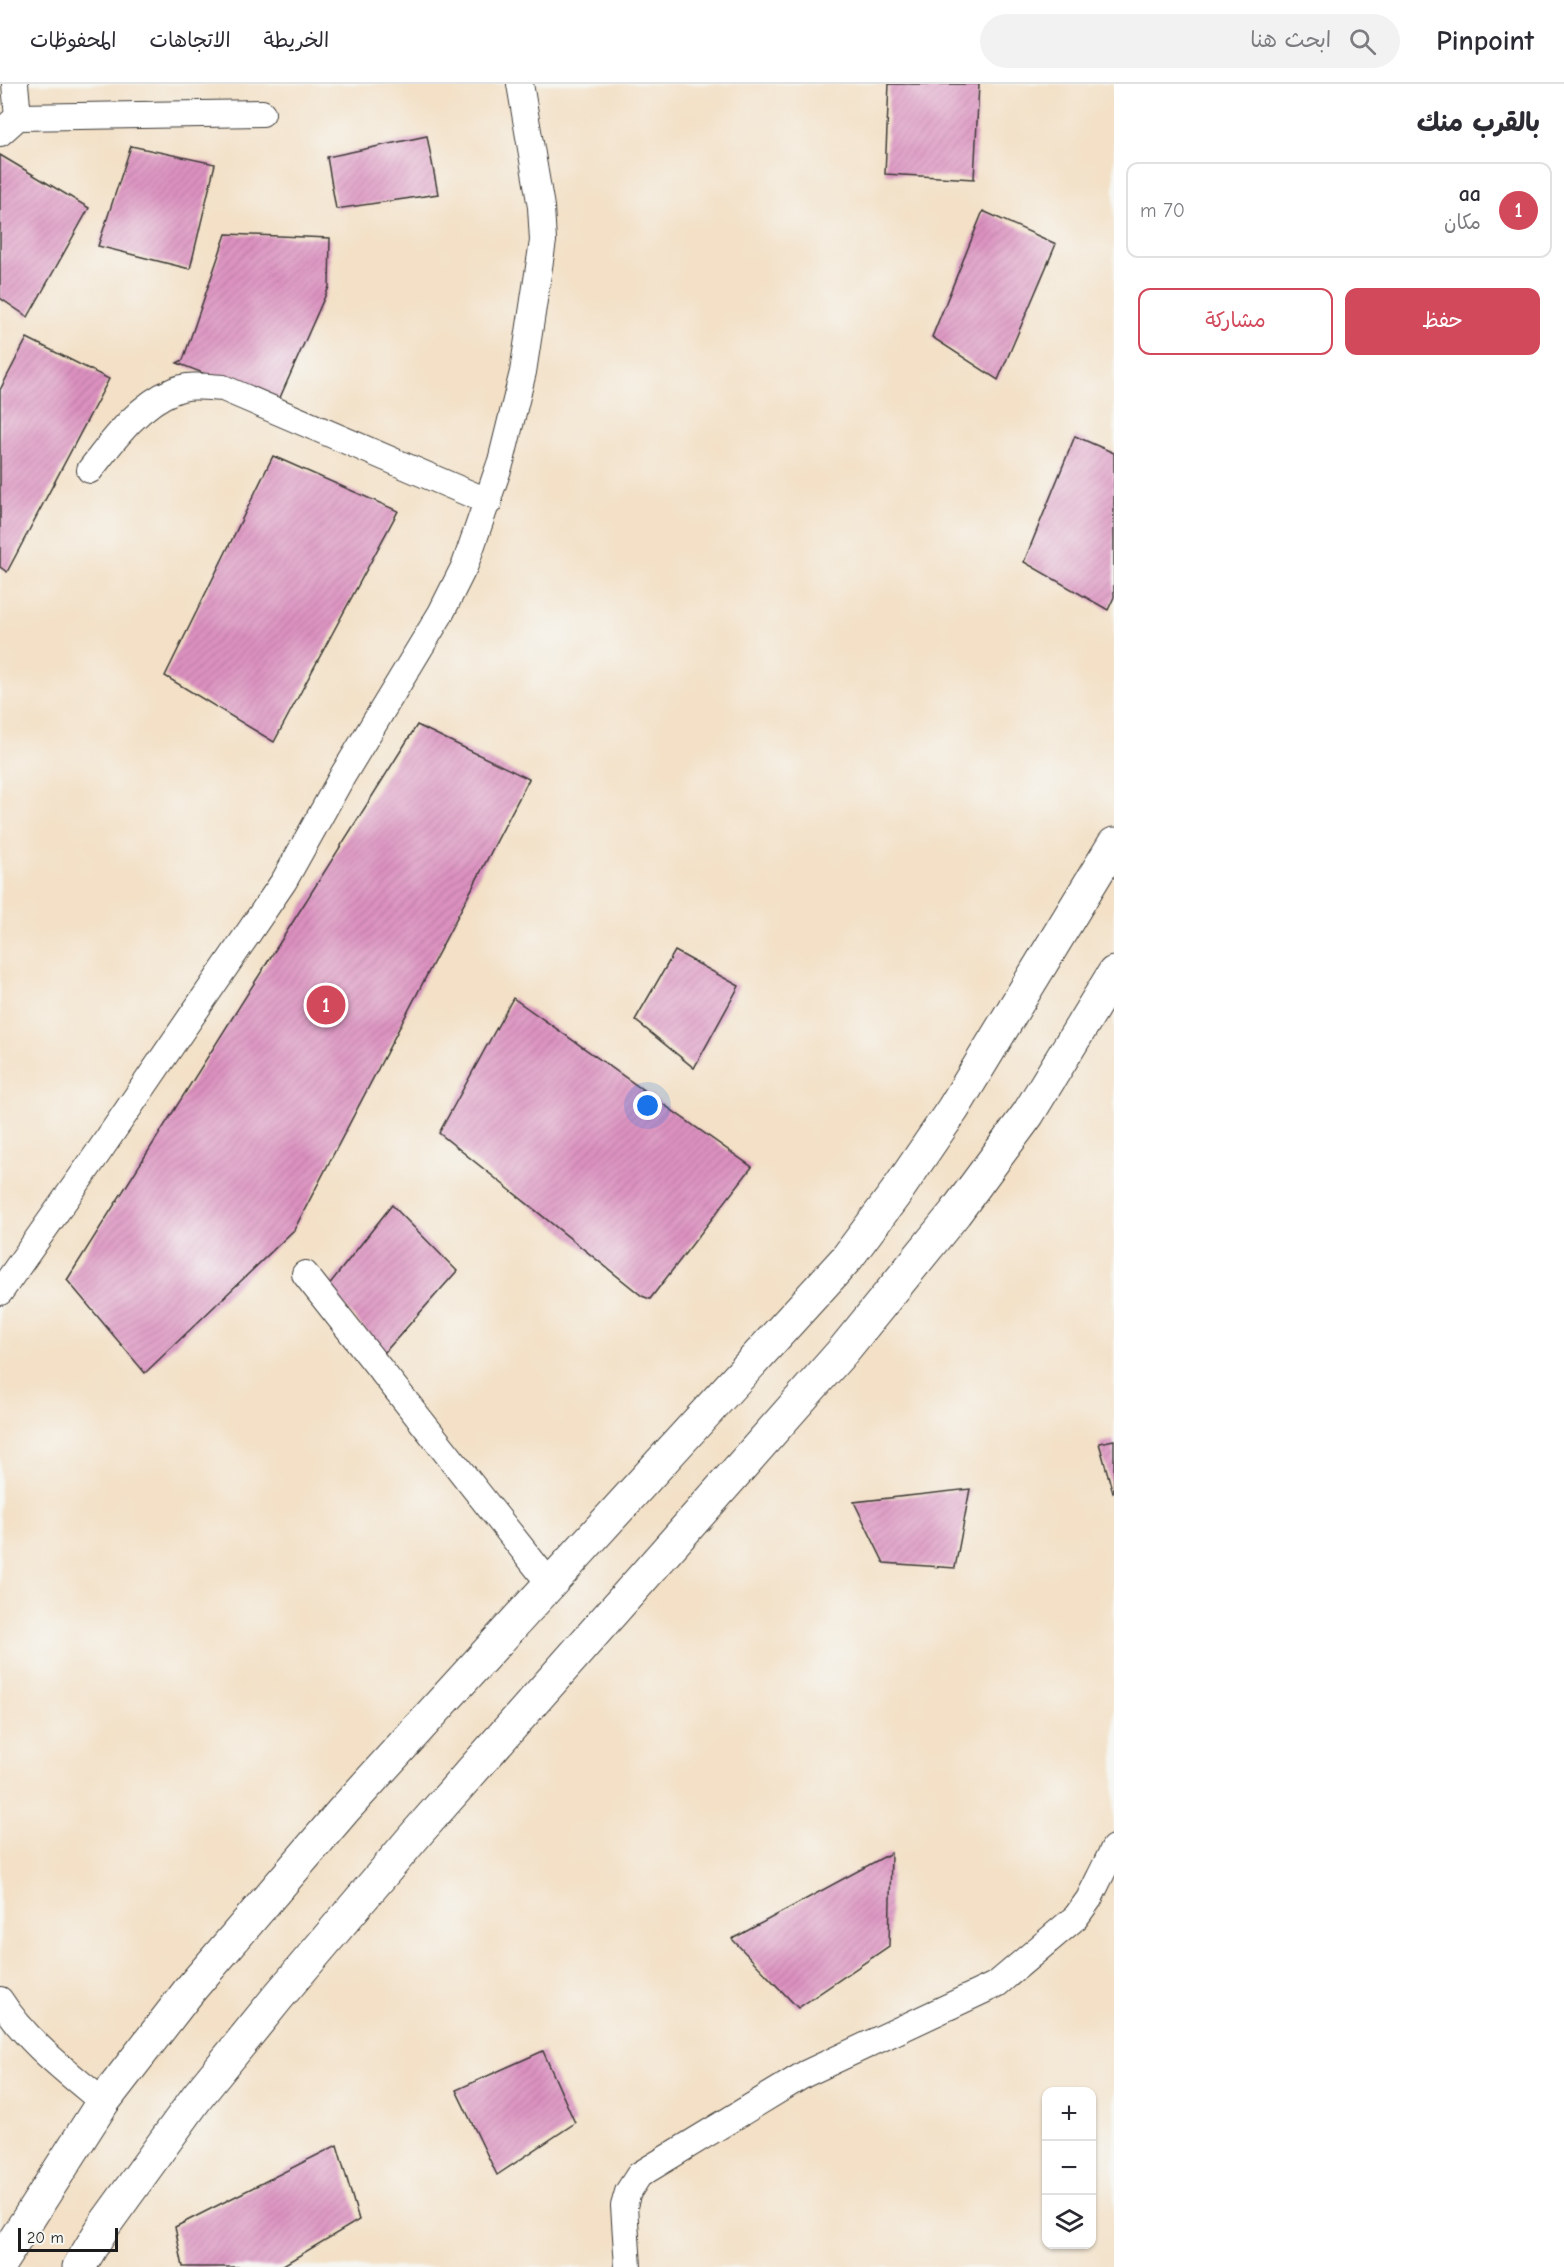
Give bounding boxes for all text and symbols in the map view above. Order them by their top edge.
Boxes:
search box [980,14,1400,68]
icon: search [1346,25,1379,58]
text: Pinpoint [1436,25,1534,57]
text: ابحث هنا [1250,27,1331,53]
text: المحفوظات [30,28,116,52]
text: الاتجاهات [149,28,231,52]
text: الخريطة [264,28,329,52]
text: بالقرب منك [1417,108,1540,138]
text: aa [1459,181,1481,207]
text: 70 m [1140,199,1185,222]
text: 1 [1515,199,1522,222]
text: مكان [1444,211,1481,234]
button: مشاركة [1138,288,1333,355]
button: حفظ [1345,288,1540,355]
pin: 1 [306,982,346,1028]
your location [633,1091,662,1120]
map controls [1042,2087,1096,2249]
button: + [1042,2087,1096,2141]
button: − [1042,2141,1096,2195]
button: layers [1042,2195,1096,2249]
scale bar [18,2225,118,2252]
text: 20 m [27,2229,64,2247]

